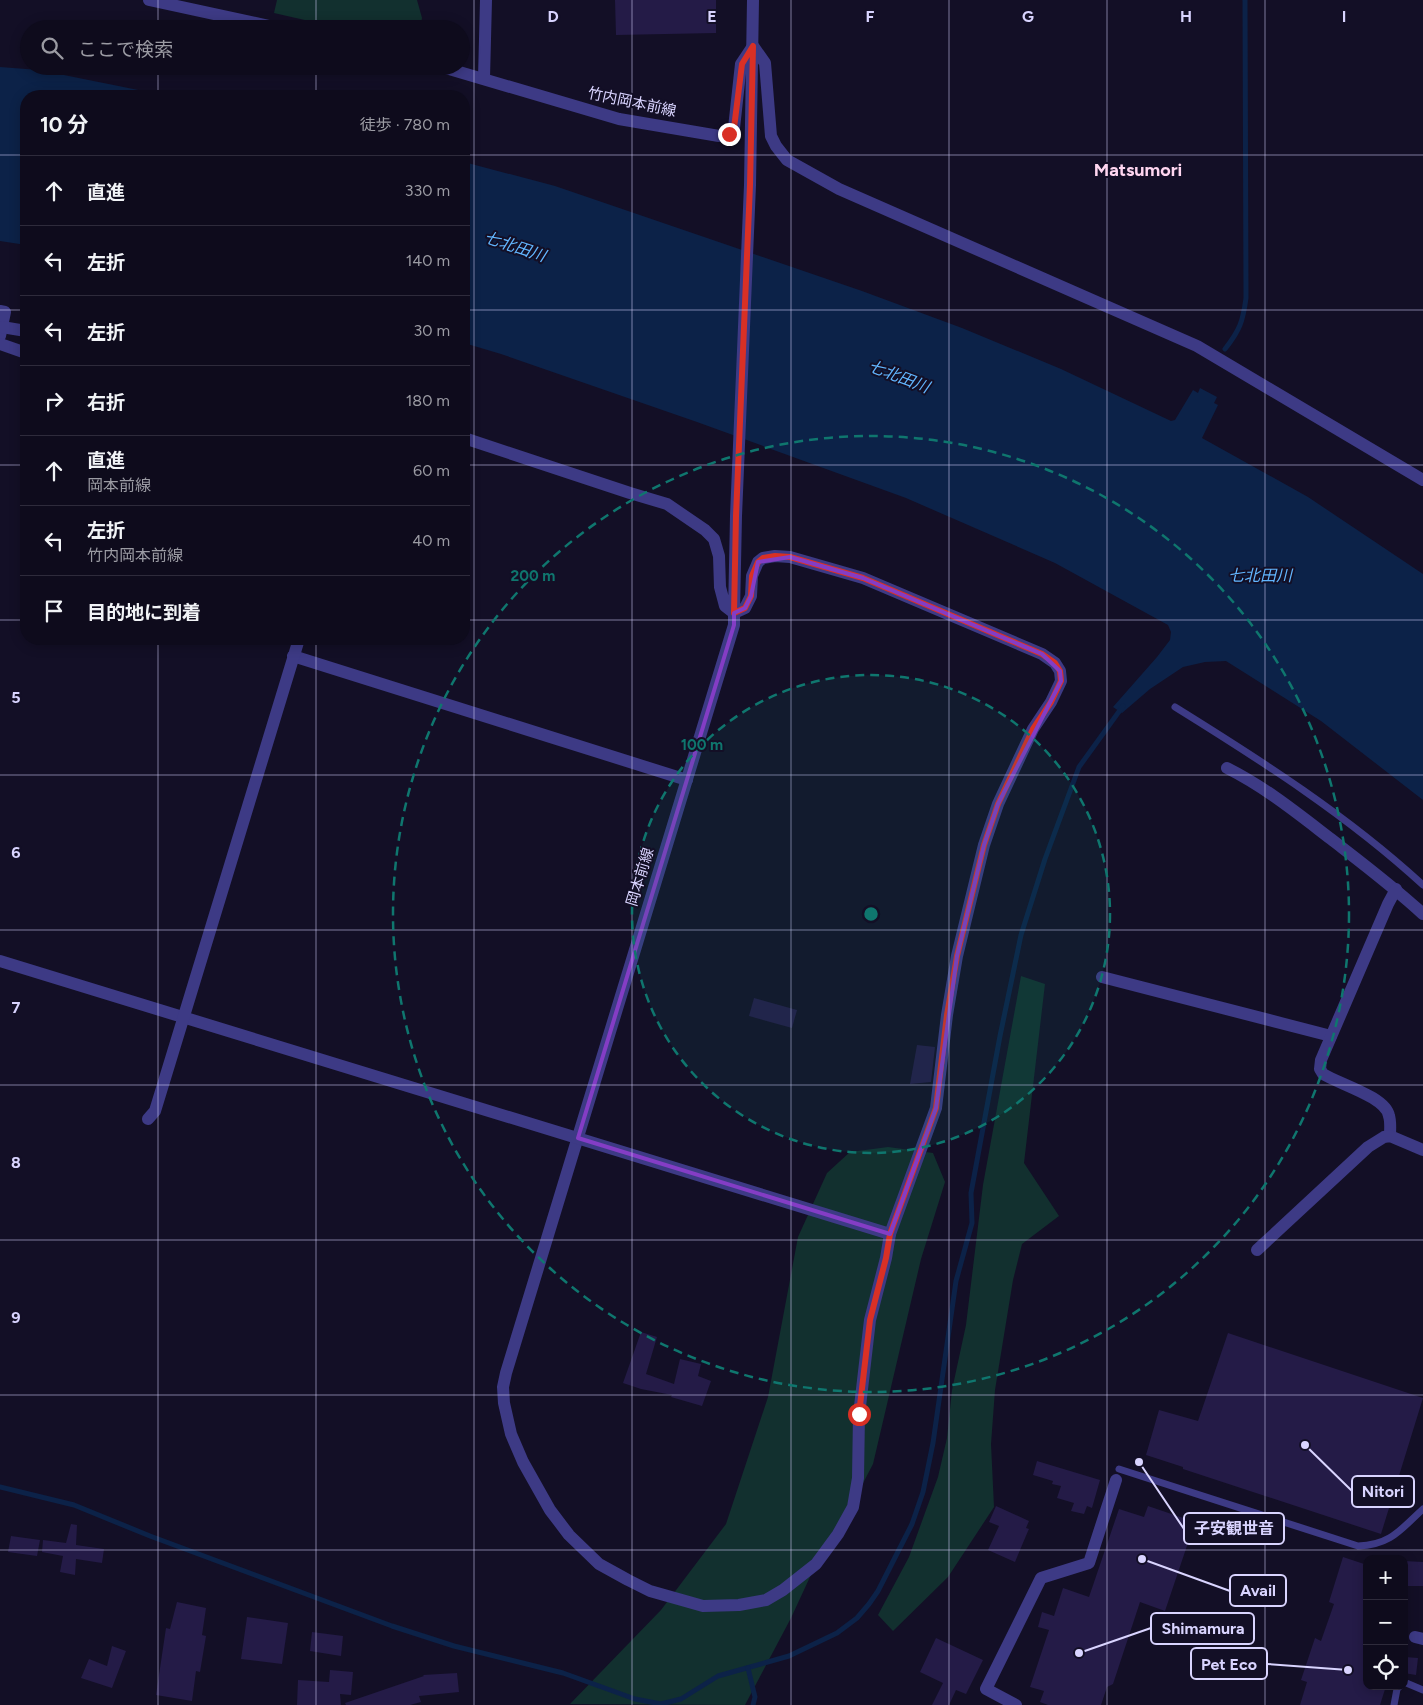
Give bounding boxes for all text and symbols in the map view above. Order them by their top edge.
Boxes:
text: D [547,7,559,26]
text: E [707,7,717,26]
text: F [866,7,875,26]
text: G [1022,7,1034,26]
text: H [1180,7,1192,26]
text: I [1342,7,1346,26]
search box [20,20,470,75]
icon: search [38,34,66,62]
text: ここで検索 [78,38,173,61]
street label: 竹内岡本前線 [586,84,678,120]
text: 10 分 [40,112,88,137]
text: 徒歩 · 780 m [360,115,450,134]
route end [718,123,741,146]
district label: Matsumori [1094,159,1182,181]
icon: ahead [40,177,68,205]
text: 直進 [87,181,125,204]
text: 330 m [405,181,450,200]
water label: 七北田川 [481,228,550,266]
icon: left [40,247,68,275]
text: 左折 [87,251,125,274]
text: 140 m [406,251,450,270]
icon: left [40,317,68,345]
text: 左折 [87,321,125,344]
text: 30 m [413,321,450,340]
water label: 七北田川 [866,356,934,398]
icon: right [40,387,68,415]
text: 右折 [87,391,125,414]
text: 180 m [406,391,450,410]
text: 直進 [87,449,125,472]
icon: ahead [40,457,68,485]
text: 60 m [413,461,450,480]
text: 岡本前線 [87,476,151,495]
text: 左折 [87,519,125,542]
icon: left [40,527,68,555]
text: 40 m [412,531,450,550]
text: 竹内岡本前線 [87,546,183,565]
water label: 七北田川 [1228,566,1294,585]
text: 200 m [511,567,555,585]
icon: arrive [40,597,68,625]
text: 目的地に到着 [87,601,201,624]
text: 5 [11,688,21,707]
text: 100 m [681,736,723,754]
text: 6 [11,843,21,862]
street label: 岡本前線 [623,846,657,908]
centre of rings [862,905,880,923]
text: 7 [12,998,21,1017]
text: 8 [11,1153,21,1172]
text: 9 [11,1308,21,1327]
route start [848,1403,871,1426]
callout: Nitori [1352,1476,1414,1507]
text: Nitori [1362,1482,1404,1501]
callout: 子安観世音 [1184,1513,1284,1544]
text: 子安観世音 [1194,1519,1274,1538]
map controls [1363,1555,1408,1690]
button: + [1363,1555,1408,1600]
callout: Avail [1230,1575,1286,1606]
text: Avail [1240,1581,1276,1600]
button: − [1363,1600,1408,1645]
callout: Shimamura [1151,1613,1254,1644]
text: Shimamura [1161,1619,1245,1638]
button: locate [1363,1645,1408,1690]
callout: Pet Eco [1191,1648,1267,1679]
text: Pet Eco [1201,1655,1257,1674]

